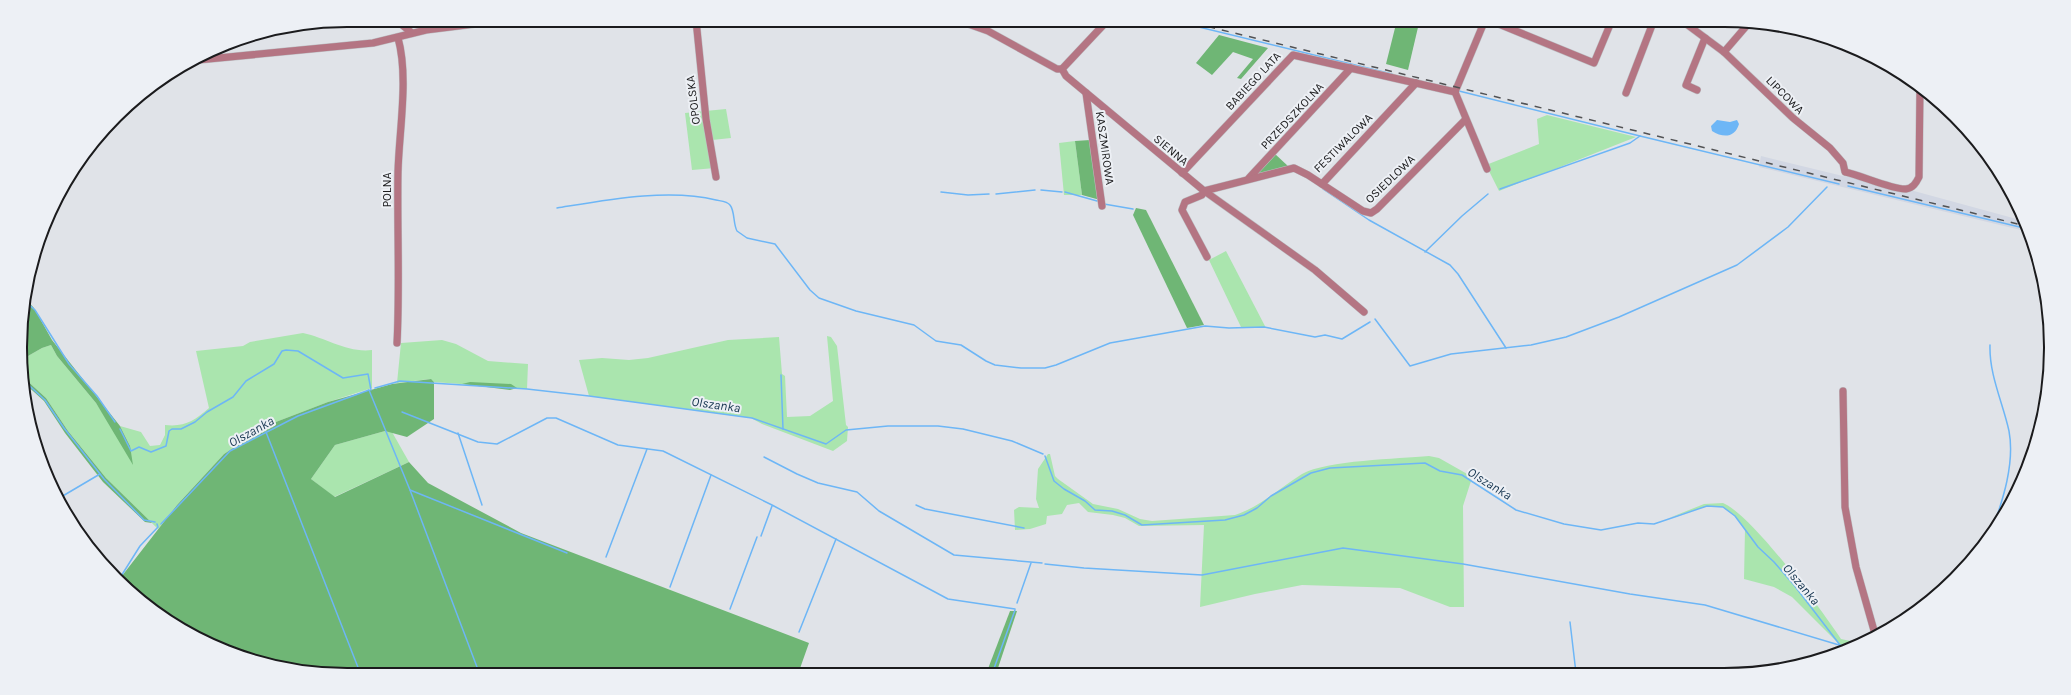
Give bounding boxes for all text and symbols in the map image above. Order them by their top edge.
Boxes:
street label: BABIEGO LATA [1222,49,1284,113]
street label: LIPCOWA [1763,73,1807,117]
street label: OPOLSKA [683,75,703,125]
street label: PRZEDSZKOLNA [1258,80,1326,152]
street label: KASZMIROWA [1093,110,1117,186]
street label: FESTIWALOWA [1311,111,1375,175]
street label: SIENNA [1151,132,1191,168]
street label: OSIEDLOWA [1362,152,1418,206]
street label: POLNA [380,172,394,208]
water label: Olszanka [690,394,742,415]
water label: Olszanka [226,413,277,450]
water label: Olszanka [1465,464,1515,503]
water label: Olszanka [1780,561,1823,608]

